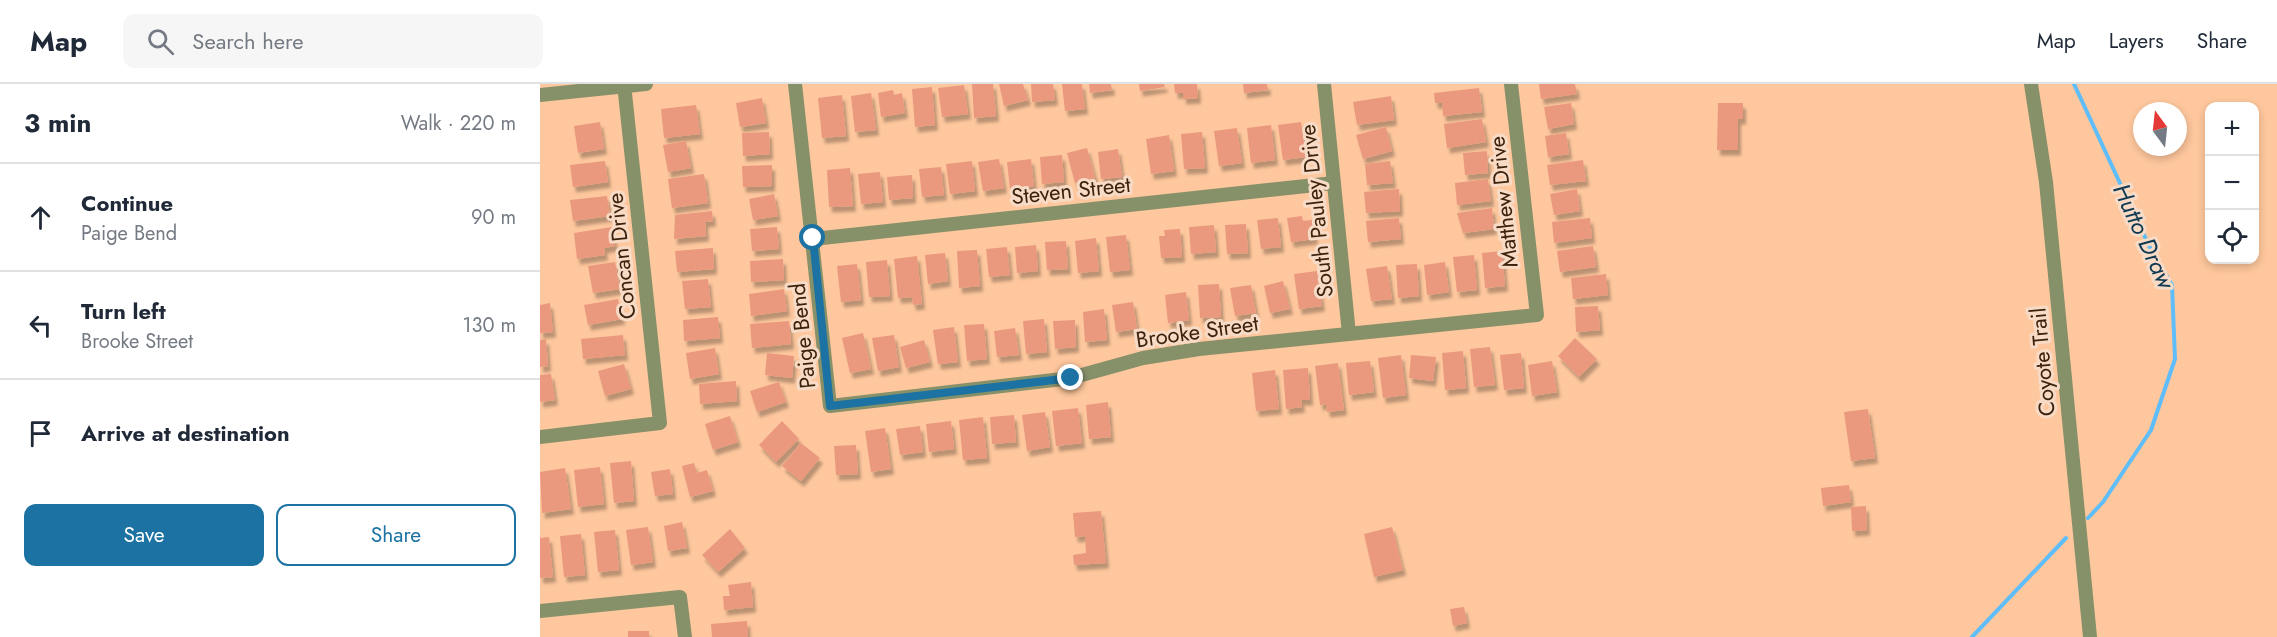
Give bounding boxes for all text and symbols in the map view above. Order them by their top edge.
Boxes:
search box [123,14,543,68]
text: Map [30,21,87,62]
icon: search [144,25,177,58]
text: Search here [192,25,304,57]
text: Map [2037,26,2076,56]
text: Layers [2109,26,2164,56]
text: Share [2197,26,2247,56]
north arrow [2133,102,2187,156]
map controls [2205,102,2259,264]
button: + [2205,102,2259,156]
text: 3 min [24,104,91,142]
text: Walk · 220 m [401,109,516,138]
street label: South Pauley Drive [1291,123,1341,299]
street label: Matthew Drive [1480,135,1526,269]
button: − [2205,156,2259,210]
street label: Steven Street [1010,168,1133,212]
water label: Hutto Draw [2104,177,2185,296]
text: Continue [81,187,173,219]
street label: Concan Drive [598,191,644,321]
icon: ahead [24,201,57,234]
text: 90 m [471,203,516,232]
button: locate [2205,210,2259,264]
text: Paige Bend [81,219,177,248]
route start [799,224,825,250]
street label: Paige Bend [781,282,823,390]
text: Turn left [81,295,166,327]
street label: Brooke Street [1134,306,1261,355]
street label: Coyote Trail [2021,306,2063,418]
icon: left [24,309,57,342]
text: 130 m [462,311,516,340]
text: Brooke Street [81,327,193,356]
route end [1057,364,1083,390]
icon: arrive [24,417,57,450]
text: Arrive at destination [81,417,290,449]
button: Save [24,504,264,566]
button: Share [276,504,516,566]

